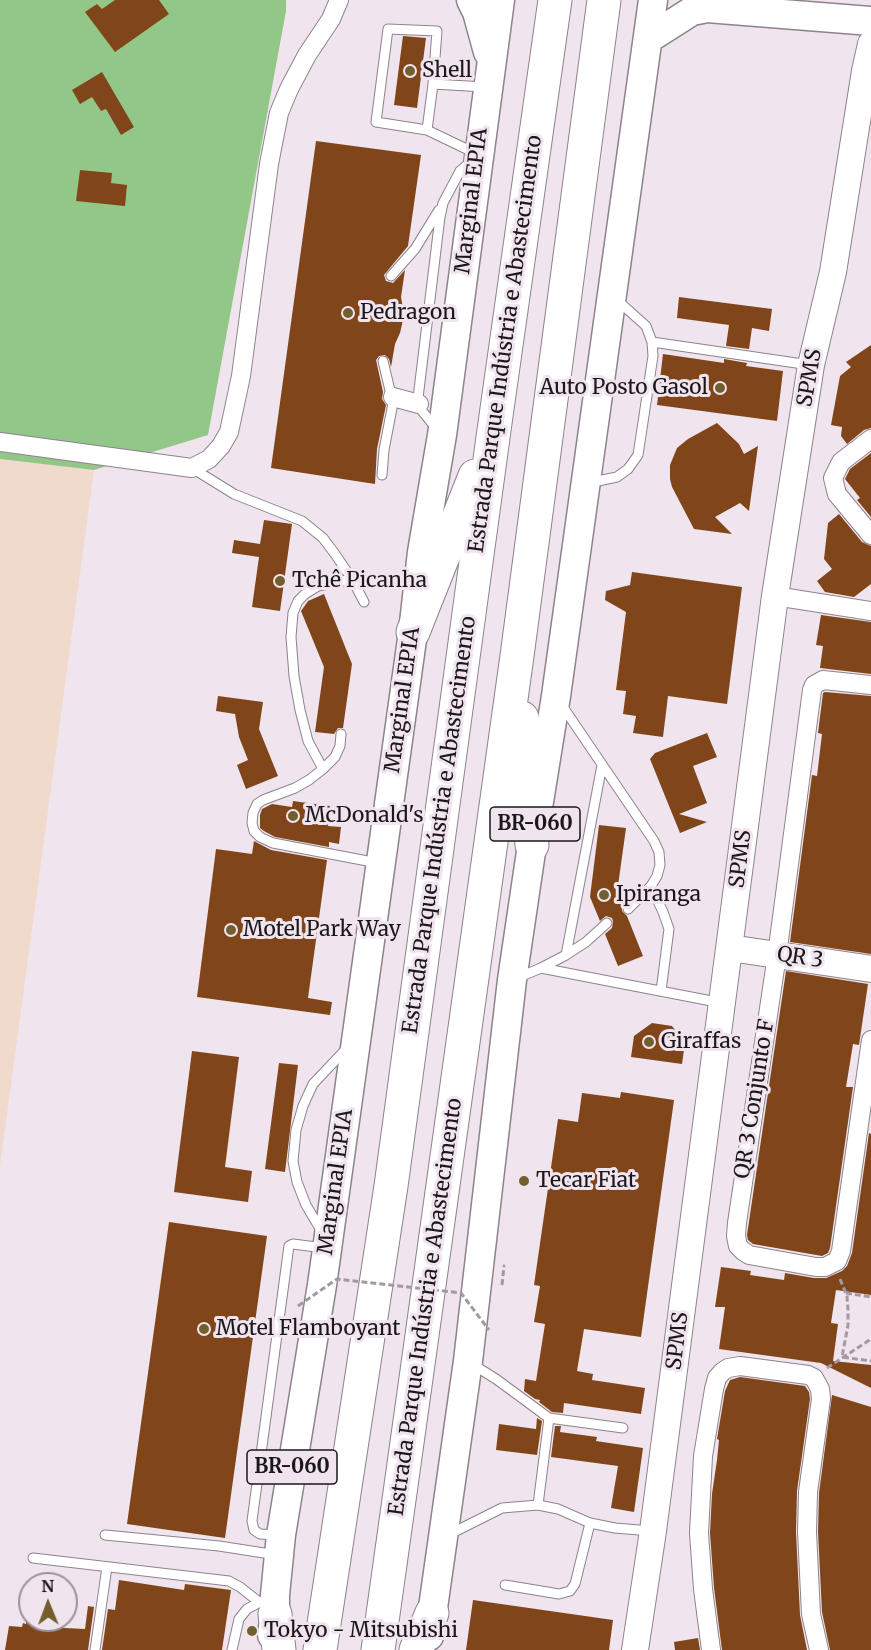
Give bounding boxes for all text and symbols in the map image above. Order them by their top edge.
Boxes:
place label: Shell [422,58,472,84]
marker: Shell [403,64,417,78]
street label: Marginal EPIA [451,127,493,275]
street label: Estrada Parque Indústria e Abastecimento [464,133,548,555]
place label: Pedragon [360,300,456,326]
marker: Pedragon [341,306,355,320]
street label: SPMS [793,347,827,409]
place label: Auto Posto Gasol [540,375,708,401]
marker: Auto Posto Gasol [713,381,727,395]
place label: Tchê Picanha [292,568,427,594]
marker: Tchê Picanha [273,574,287,588]
street label: Estrada Parque Indústria e Abastecimento [398,614,482,1036]
street label: Marginal EPIA [380,626,426,774]
place label: McDonald's [305,803,424,829]
road number: BR-060 [490,807,580,841]
marker: McDonald's [286,809,300,823]
street label: SPMS [725,829,757,889]
place label: Ipiranga [616,882,701,908]
marker: Ipiranga [597,888,611,902]
place label: Motel Park Way [243,917,401,943]
marker: Motel Park Way [224,923,238,937]
street label: QR 3 [775,942,825,974]
street label: QR 3 Conjunto F [730,1017,780,1181]
place label: Giraffas [661,1029,741,1055]
marker: Giraffas [642,1035,656,1049]
street label: Estrada Parque Indústria e Abastecimento [384,1096,468,1518]
street label: Marginal EPIA [313,1108,359,1256]
place label: Tecar Fiat [536,1168,636,1194]
marker: Tecar Fiat [517,1174,531,1188]
street label: SPMS [662,1311,694,1371]
place label: Motel Flamboyant [216,1316,401,1342]
marker: Motel Flamboyant [197,1322,211,1336]
road number: BR-060 [247,1450,337,1484]
north arrow [18,1572,78,1632]
text: N [41,1576,54,1596]
place label: Tokyo - Mitsubishi [264,1618,458,1644]
marker: Tokyo - Mitsubishi [245,1624,259,1638]

